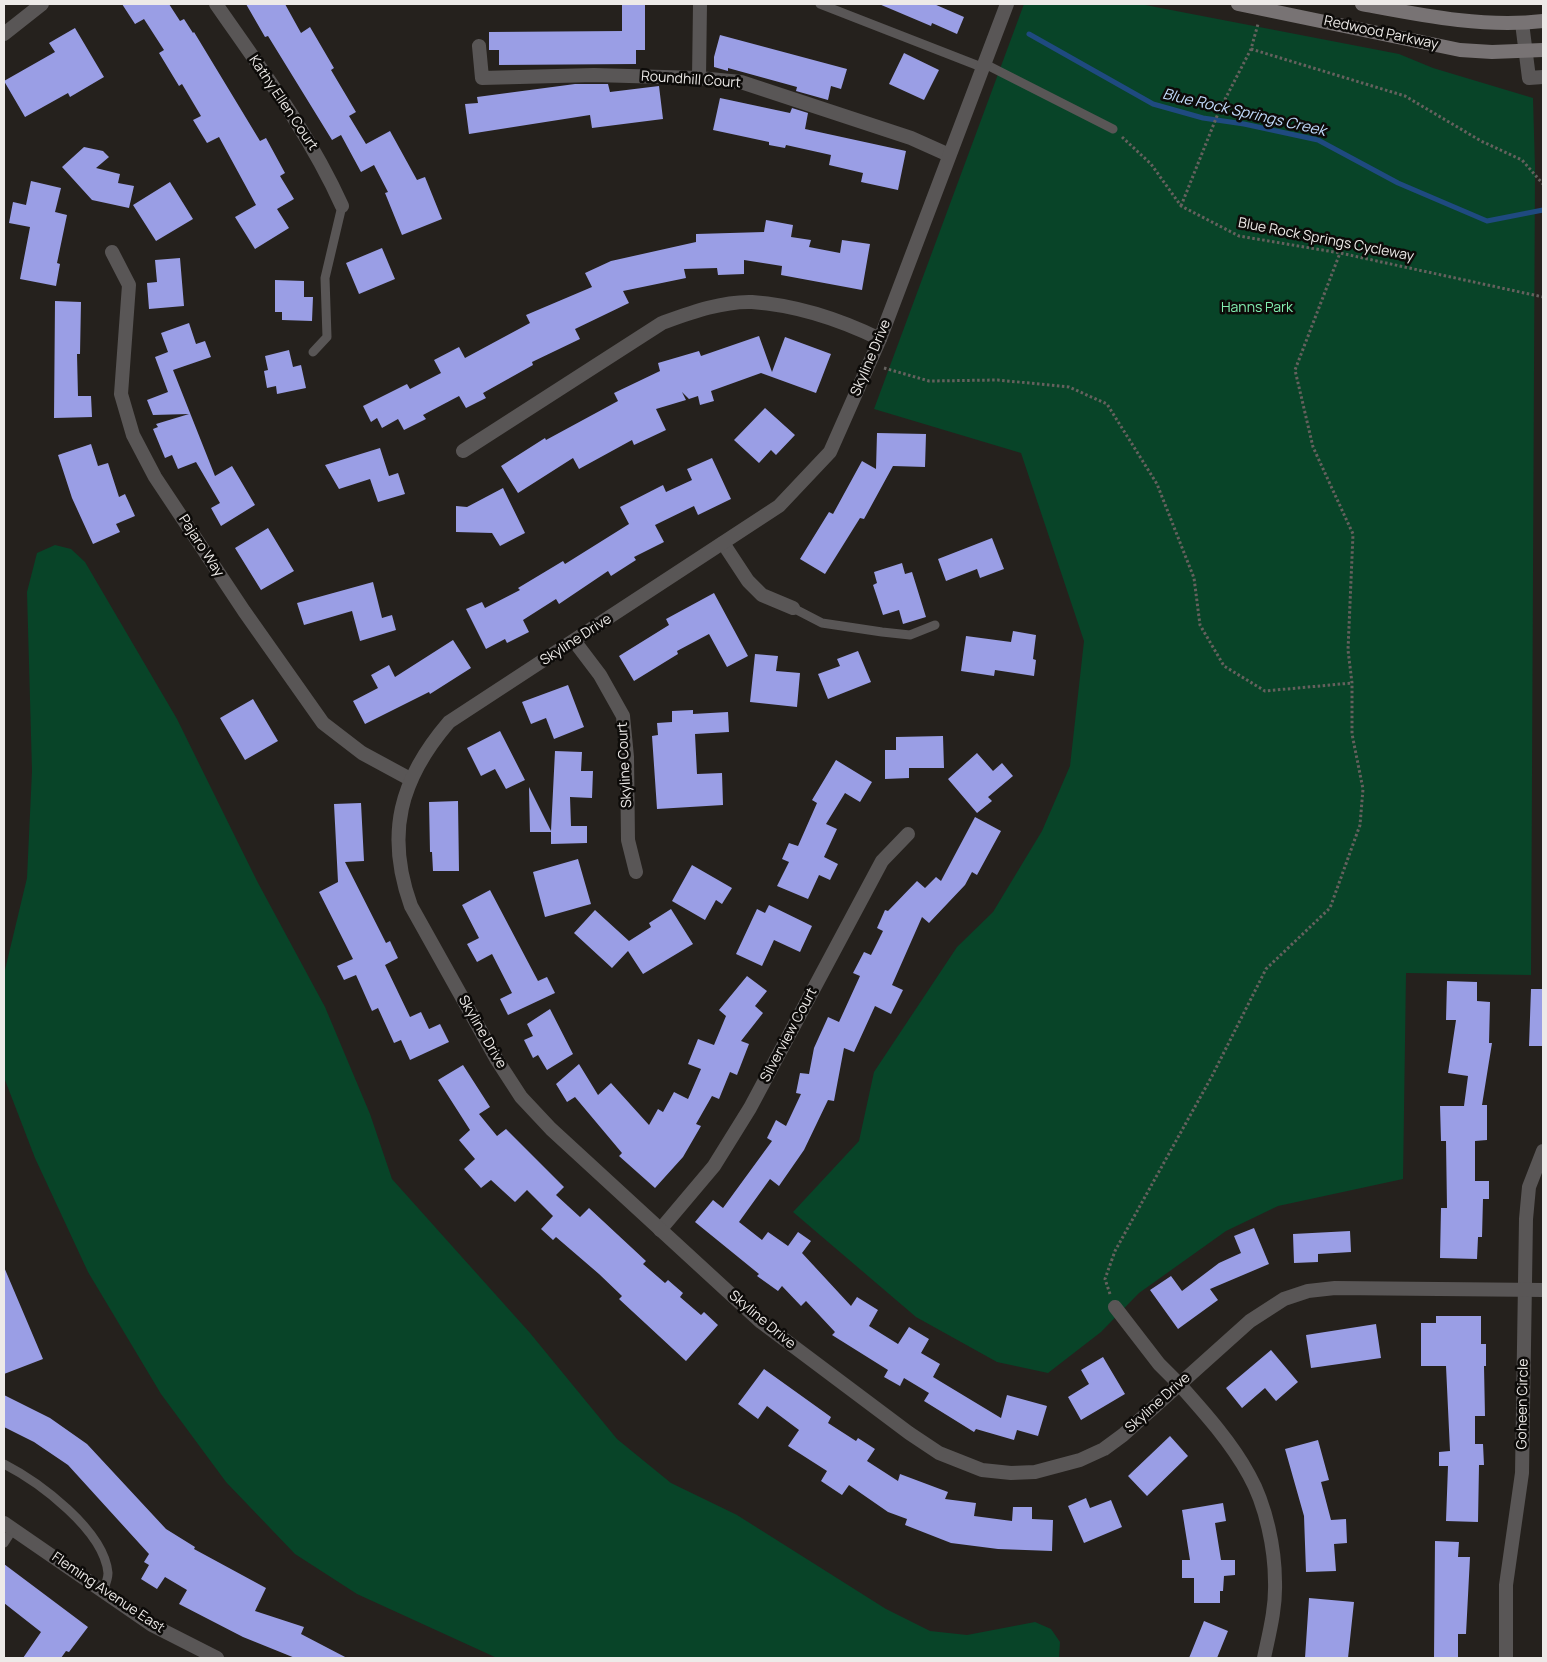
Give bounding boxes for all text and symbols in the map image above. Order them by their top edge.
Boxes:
street label: Redwood Parkway [1322,13,1440,53]
street label: Kathy Ellen Court [245,52,321,154]
street label: Roundhill Court [640,68,742,92]
water label: Blue Rock Springs Creek [1161,85,1327,141]
street label: Blue Rock Springs Cycleway [1237,215,1415,265]
park label: Hanns Park [1221,300,1293,316]
street label: Skyline Drive [847,317,895,399]
street label: Pajaro Way [175,512,227,580]
street label: Skyline Drive [537,611,615,669]
street label: Skyline Court [614,722,636,808]
street label: Silverview Court [757,985,821,1085]
street label: Skyline Drive [454,993,510,1071]
street label: Skyline Drive [725,1287,799,1353]
street label: Goheen Circle [1514,1358,1532,1450]
street label: Skyline Drive [1122,1369,1194,1437]
street label: Fleming Avenue East [48,1549,168,1637]

